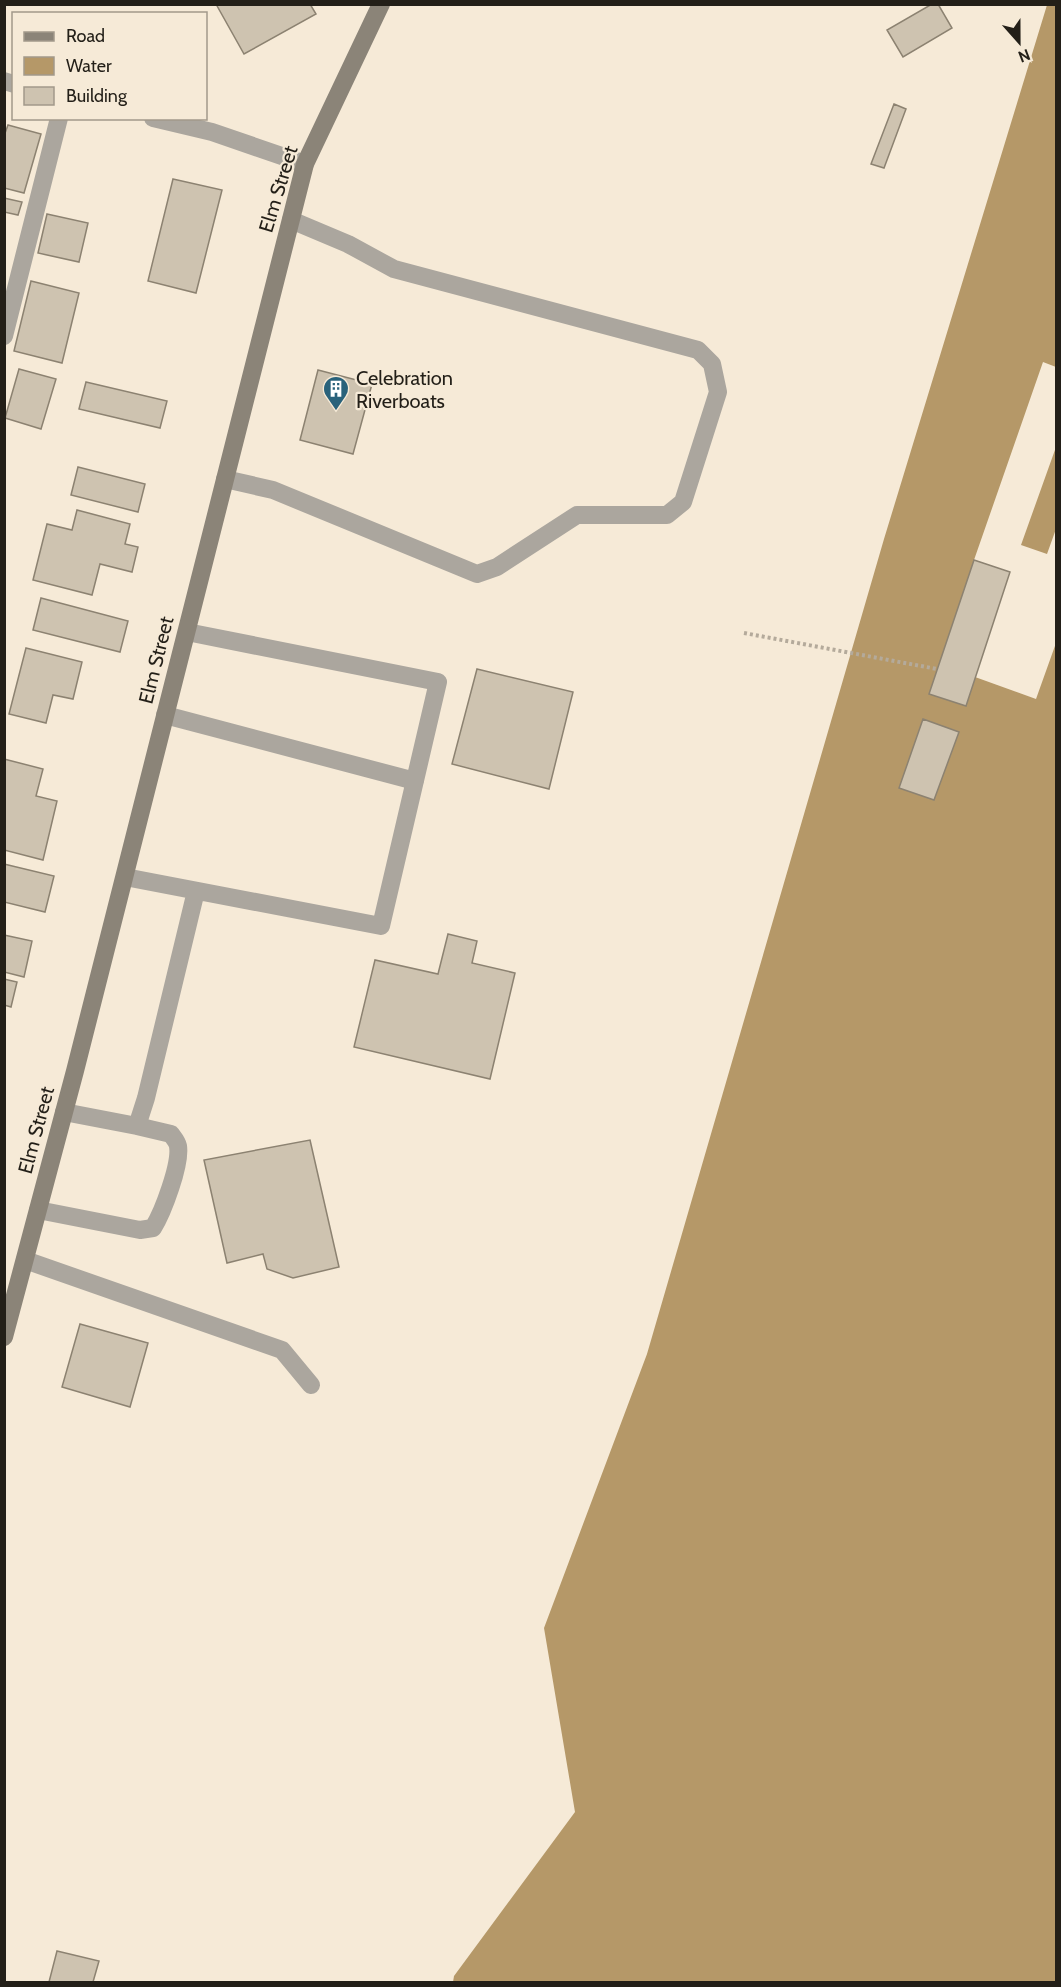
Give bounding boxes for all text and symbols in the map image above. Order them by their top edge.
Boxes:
legend [12,12,207,120]
north arrow [989,12,1049,72]
text: Road [66,25,105,47]
text: N [1016,45,1033,66]
text: Water [66,55,112,77]
text: Building [66,85,128,107]
street label: Elm Street [253,143,303,235]
place label: Celebration Riverboats [356,366,453,413]
building icon: Celebration Riverboats [321,374,351,412]
street label: Elm Street [134,614,178,706]
street label: Elm Street [13,1084,59,1176]

